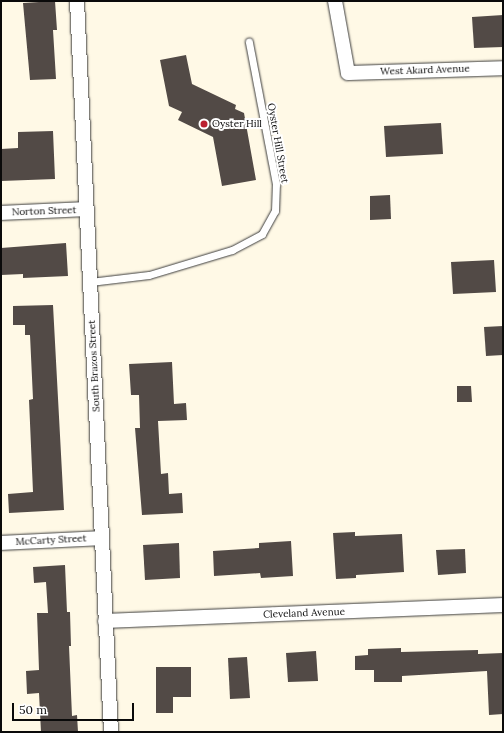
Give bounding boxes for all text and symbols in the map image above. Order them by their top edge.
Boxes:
street label: West Akard Avenue [380,62,470,78]
street label: Oyster Hill Street [265,102,291,184]
place label: Oyster Hill [212,118,262,130]
marker: Oyster Hill [199,119,209,129]
street label: Norton Street [12,204,76,218]
street label: South Brazos Street [86,320,102,412]
street label: McCarty Street [15,532,87,548]
street label: Cleveland Avenue [263,606,345,620]
scale bar [14,695,136,721]
text: 50 m [19,702,47,717]

